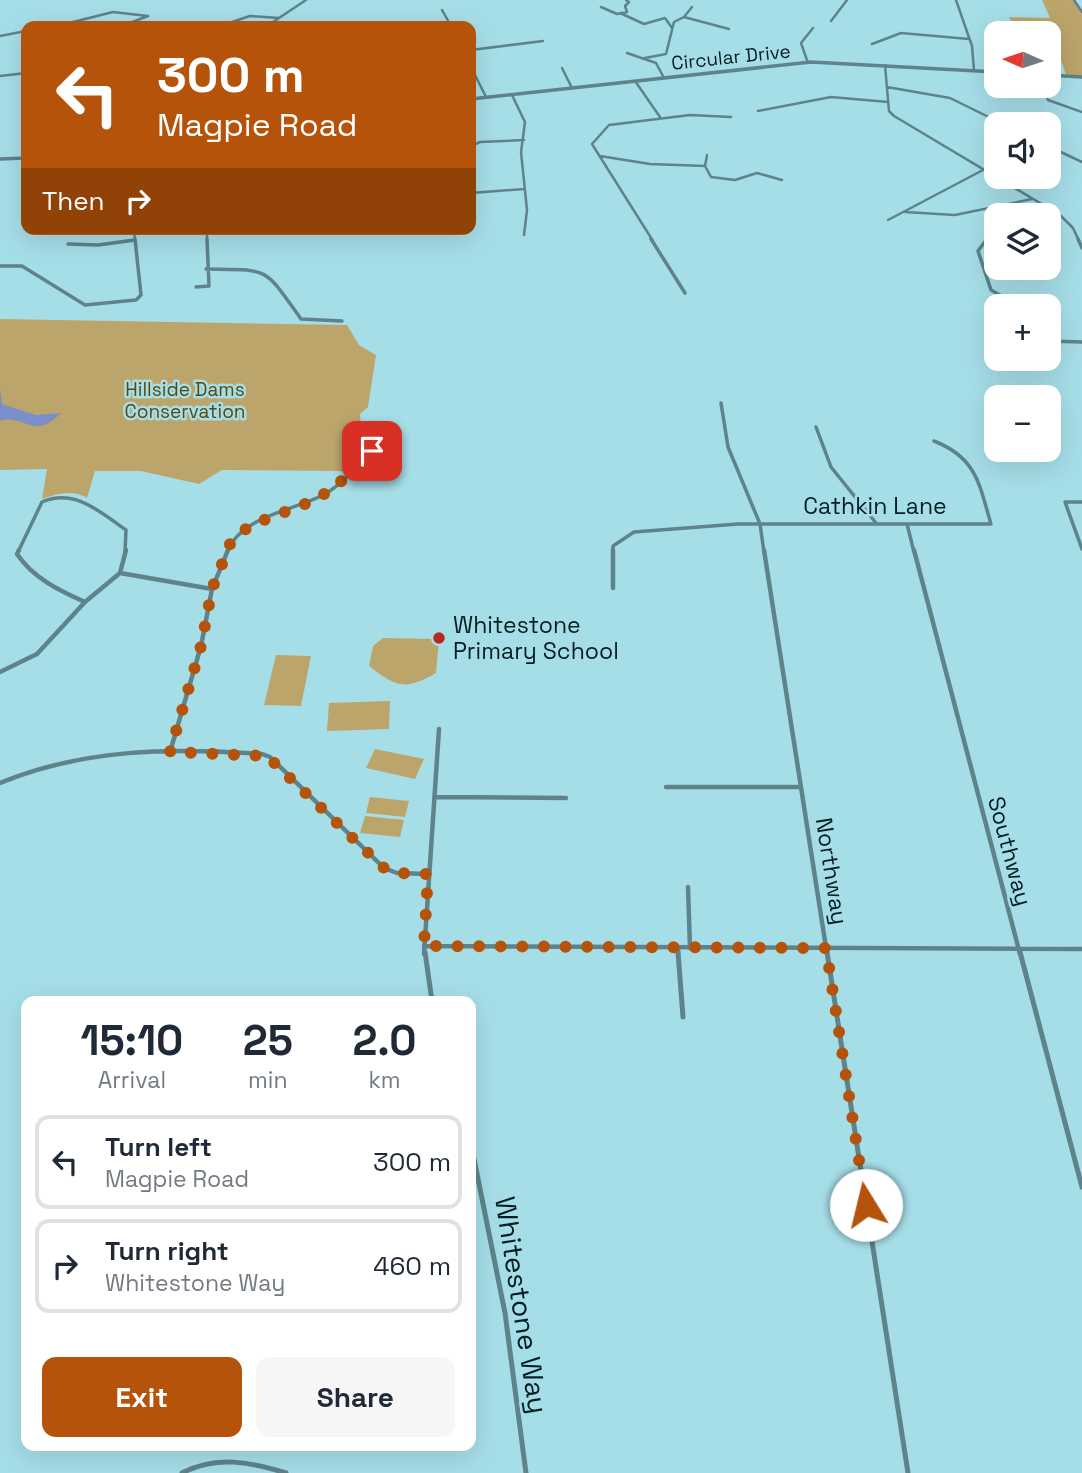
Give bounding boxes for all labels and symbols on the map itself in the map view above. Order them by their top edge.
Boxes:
north arrow [984,21,1060,98]
street label: Circular Drive [670,38,792,76]
park label: Hillside Dams Conservation [124,377,246,424]
pin [342,421,402,481]
street label: Cathkin Lane [803,491,947,521]
place label: Whitestone Primary School [453,610,619,666]
marker: Whitestone Primary School [431,630,447,646]
street label: Southway [981,793,1039,909]
street label: Northway [809,815,855,927]
position arrow [829,1168,903,1242]
street label: Whitestone Way [487,1194,557,1416]

